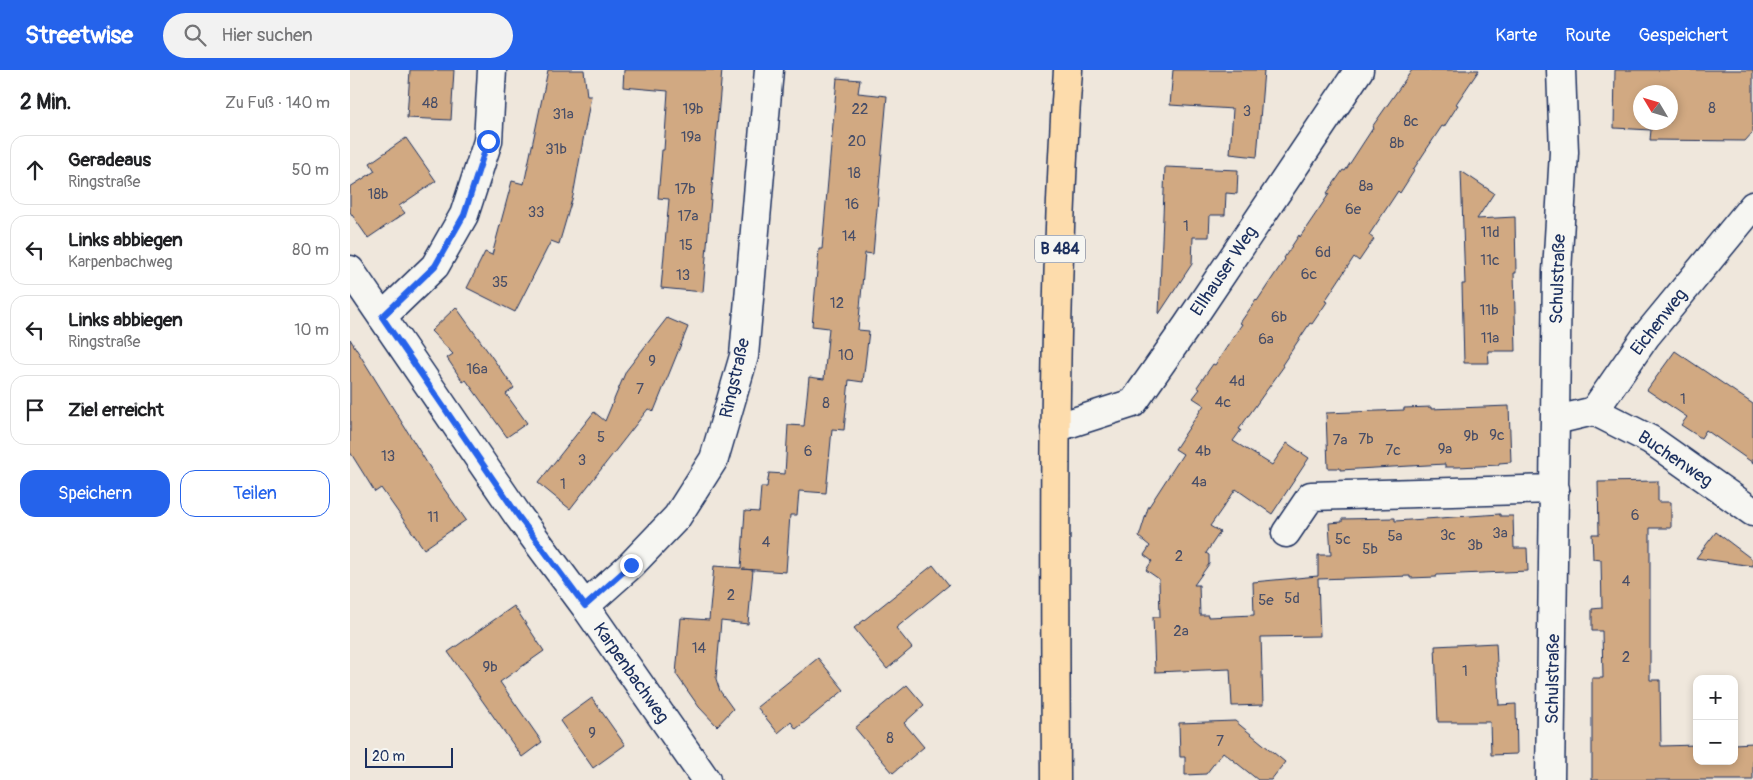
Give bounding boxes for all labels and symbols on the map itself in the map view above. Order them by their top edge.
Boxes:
north arrow [1633,85,1678,130]
house number: 48 [422,94,439,113]
house number: 8 [1708,99,1716,118]
house number: 19b [683,100,703,119]
house number: 22 [852,100,868,119]
house number: 3 [1243,102,1251,121]
house number: 31a [552,105,574,124]
house number: 8c [1403,112,1419,131]
house number: 19a [681,128,701,147]
route start [477,130,500,153]
house number: 20 [848,132,866,151]
house number: 8b [1390,134,1404,153]
house number: 31b [545,140,567,159]
house number: 18 [847,164,861,183]
house number: 8a [1359,177,1373,196]
house number: 17b [674,180,696,199]
house number: 18b [368,185,388,204]
house number: 16 [845,195,859,214]
house number: 6e [1345,200,1362,219]
house number: 33 [528,203,544,222]
house number: 17a [678,207,698,226]
house number: 1 [1183,217,1189,236]
street label: Ellhauser Weg [1185,221,1263,321]
house number: 11d [1480,223,1500,242]
house number: 14 [842,227,857,246]
street label: Schulstraße [1545,233,1571,324]
road number: B 484 [1035,235,1085,262]
house number: 15 [679,236,693,255]
house number: 6d [1315,243,1331,262]
house number: 11c [1480,251,1500,270]
house number: 6c [1301,265,1318,284]
house number: 13 [676,266,690,285]
house number: 35 [492,273,508,292]
street label: Eichenweg [1626,284,1692,360]
house number: 12 [830,294,844,313]
house number: 11b [1479,301,1499,320]
house number: 6b [1271,308,1287,327]
house number: 11a [1481,329,1499,348]
house number: 6a [1258,330,1274,349]
street label: Ringstraße [715,336,755,420]
house number: 10 [838,346,854,365]
house number: 9 [648,352,656,371]
house number: 16a [466,360,488,379]
house number: 4d [1229,372,1245,391]
house number: 7 [636,380,644,399]
house number: 1 [1680,390,1686,409]
house number: 4c [1215,393,1232,412]
house number: 8 [822,394,830,413]
house number: 9c [1489,426,1505,445]
street label: Buchenweg [1633,426,1717,492]
house number: 9b [1463,427,1479,446]
house number: 5 [597,428,605,447]
house number: 7b [1358,430,1374,449]
house number: 7a [1333,431,1347,450]
house number: 9a [1438,440,1452,459]
house number: 7c [1385,441,1401,460]
house number: 6 [804,442,812,461]
house number: 4b [1195,442,1211,461]
house number: 13 [381,447,395,466]
house number: 3 [578,451,586,470]
house number: 4a [1191,473,1207,492]
house number: 1 [560,475,566,494]
house number: 6 [1631,506,1639,525]
house number: 11 [427,508,439,527]
house number: 3a [1492,524,1508,543]
house number: 3c [1440,526,1456,545]
house number: 5a [1387,527,1403,546]
house number: 5c [1335,530,1351,549]
house number: 4 [762,533,771,552]
house number: 3b [1467,536,1483,555]
house number: 5b [1362,540,1378,559]
house number: 2 [1175,547,1183,566]
route end [620,554,643,577]
house number: 4 [1622,572,1631,591]
house number: 2 [727,586,735,605]
house number: 5d [1284,589,1300,608]
house number: 5e [1258,591,1274,610]
street label: Karpenbachweg [588,618,674,728]
house number: 2a [1173,622,1189,641]
street label: Schulstraße [1541,634,1565,724]
house number: 14 [692,639,707,658]
house number: 2 [1622,648,1630,667]
house number: 9b [482,658,498,677]
house number: 1 [1462,662,1468,681]
house number: 9 [588,724,596,743]
house number: 8 [886,729,894,748]
house number: 7 [1216,732,1224,751]
scale bar [365,745,452,768]

